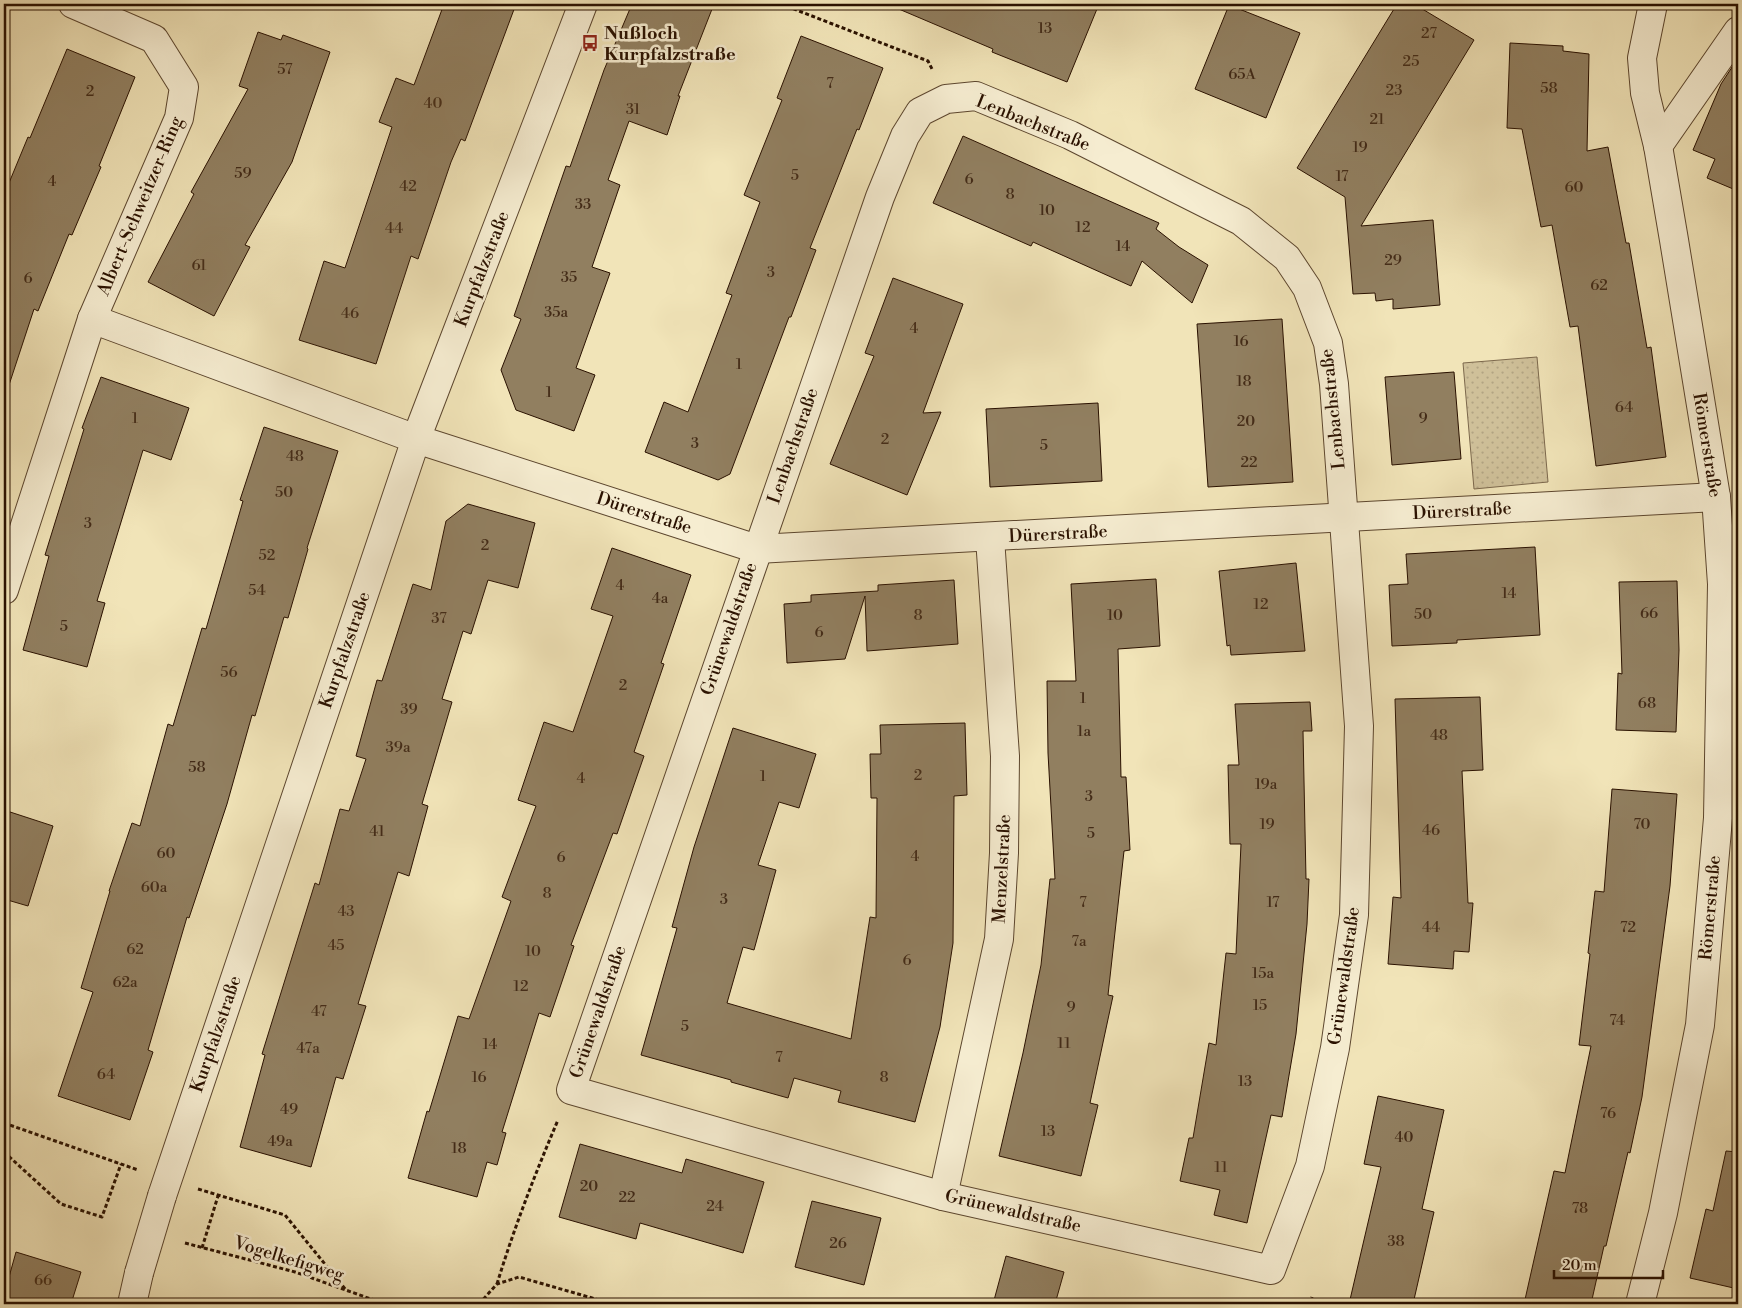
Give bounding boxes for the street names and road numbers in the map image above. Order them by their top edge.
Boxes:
street label: Lenbachstraße [973,90,1093,156]
street label: Albert-Schweitzer-Ring [91,112,188,300]
street label: Kurpfalzstraße [449,208,515,330]
street label: Lenbachstraße [1315,348,1351,470]
street label: Lenbachstraße [762,385,824,507]
street label: Römerstraße [1687,391,1727,499]
street label: Dürerstraße [593,487,695,539]
street label: Dürerstraße [1412,497,1512,525]
street label: Dürerstraße [1008,520,1108,548]
street label: Grünewaldstraße [695,559,763,699]
street label: Kurpfalzstraße [314,589,376,711]
street label: Menzelstraße [988,814,1016,924]
street label: Römerstraße [1694,854,1726,962]
street label: Grünewaldstraße [1323,905,1365,1047]
street label: Grünewaldstraße [564,942,632,1082]
street label: Kurpfalzstraße [185,973,247,1095]
street label: Grünewaldstraße [943,1184,1083,1238]
street label: Vogelkefigweg [230,1231,348,1287]

